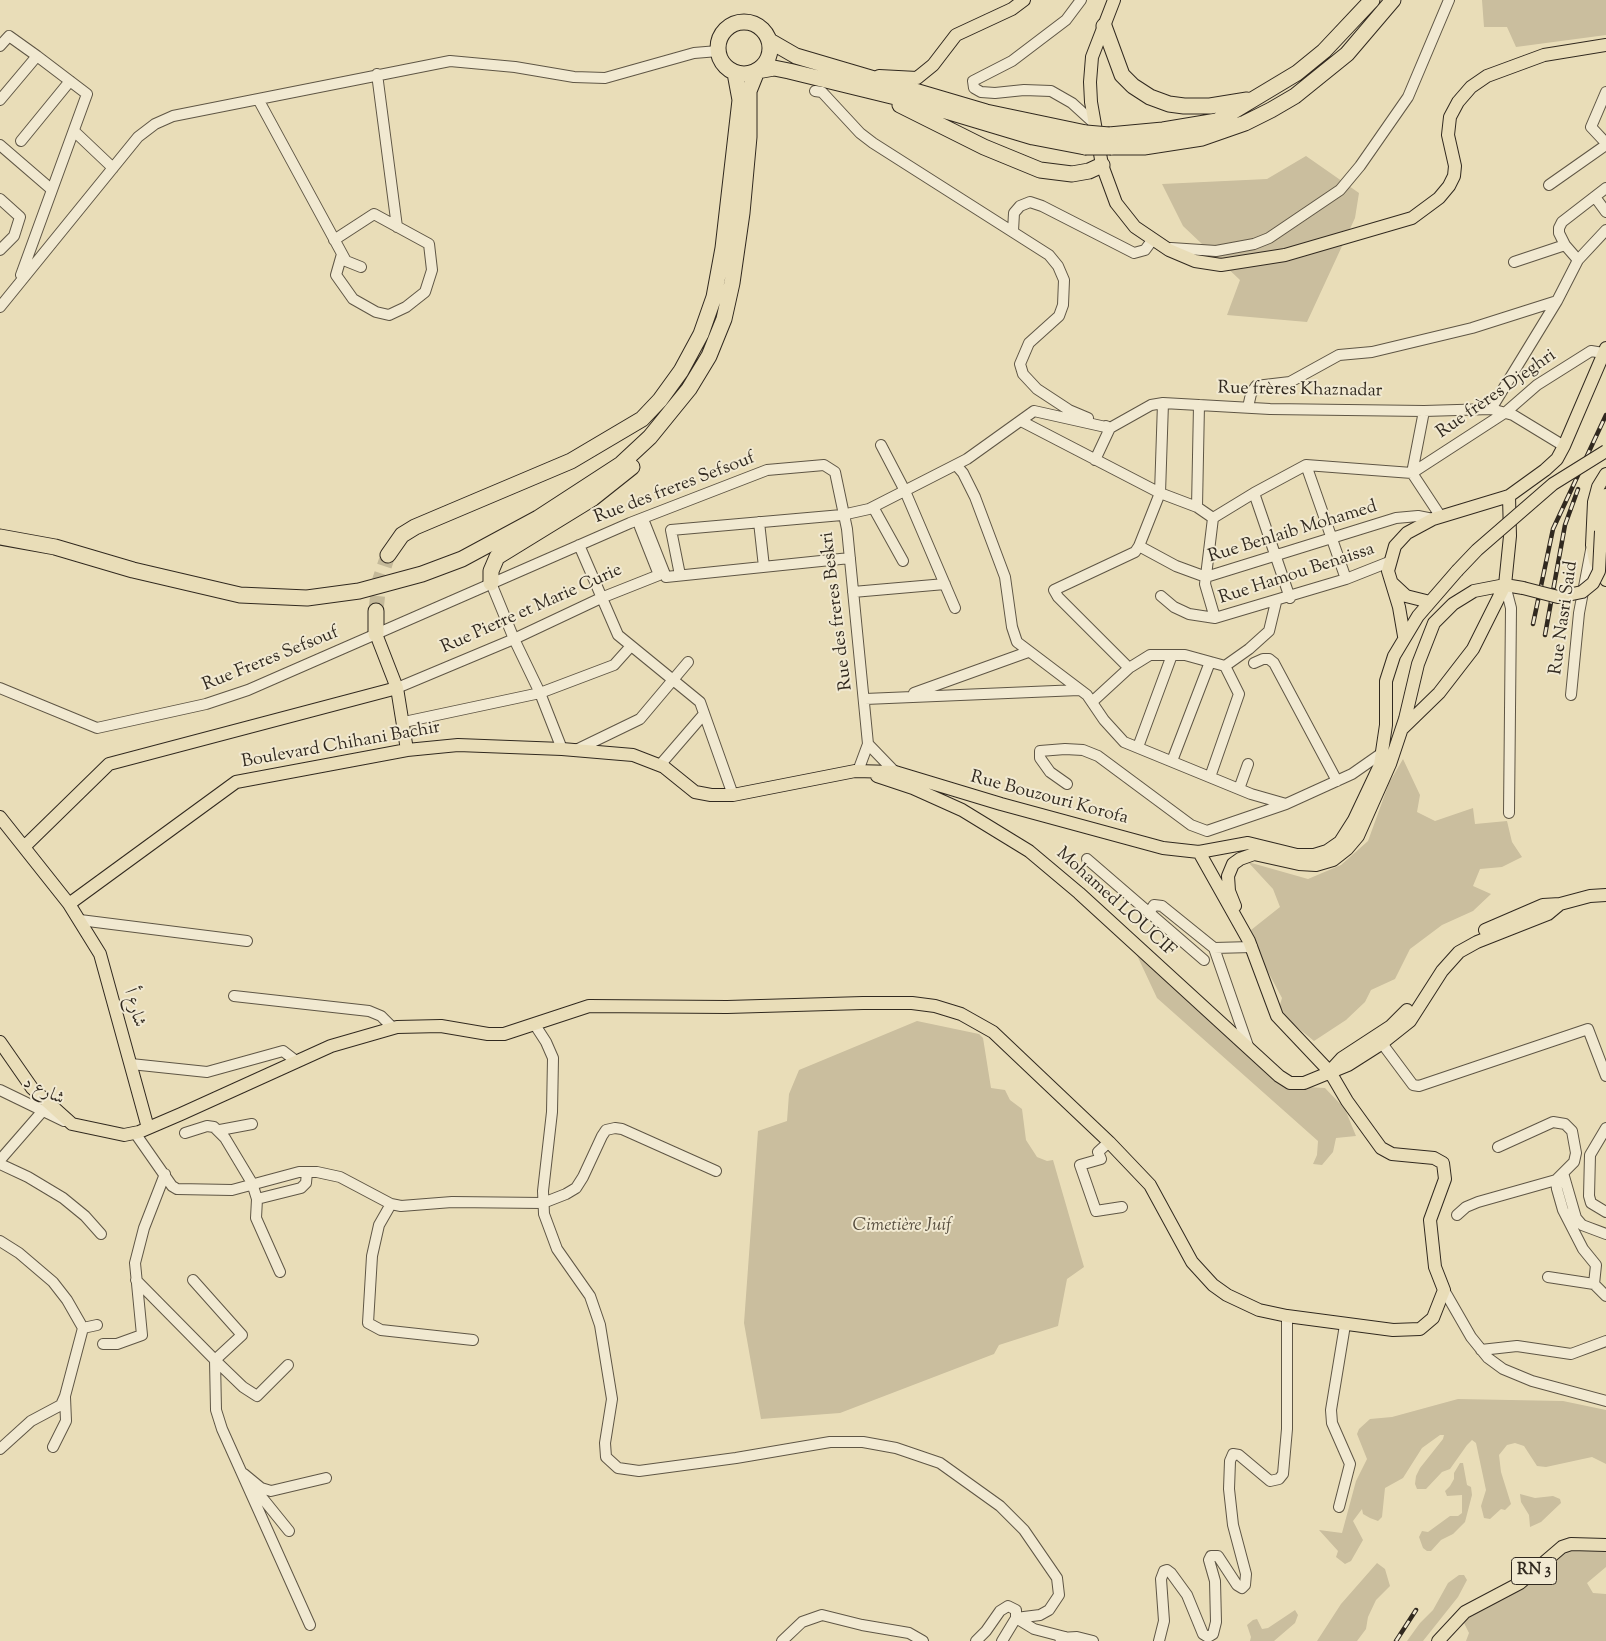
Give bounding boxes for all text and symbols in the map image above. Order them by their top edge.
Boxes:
street label: Rue frères Djeghri [1433,346,1561,444]
street label: Rue frères Khaznadar [1217,379,1383,403]
street label: Rue des freres Sefsouf [592,448,758,530]
street label: Rue Benlaib Mohamed [1206,497,1380,569]
street label: Rue des freres Beskri [818,530,858,692]
street label: Rue Hamou Benaissa [1216,540,1378,610]
street label: Rue Pierre et Marie Curie [438,560,626,660]
street label: Rue Nasri Said [1546,560,1584,676]
street label: Rue Freres Sefsouf [200,623,342,697]
street label: Boulevard Chihani Bachir [240,718,442,774]
street label: Rue Bouzouri Korofa [968,768,1130,830]
street label: Mohamed LOUCIF [1051,844,1179,962]
street label: شارع أ [117,986,149,1030]
street label: شارع د [19,1073,67,1111]
park label: Cimetière Juif [852,1216,952,1238]
road number: RN 3 [1512,1558,1556,1584]

